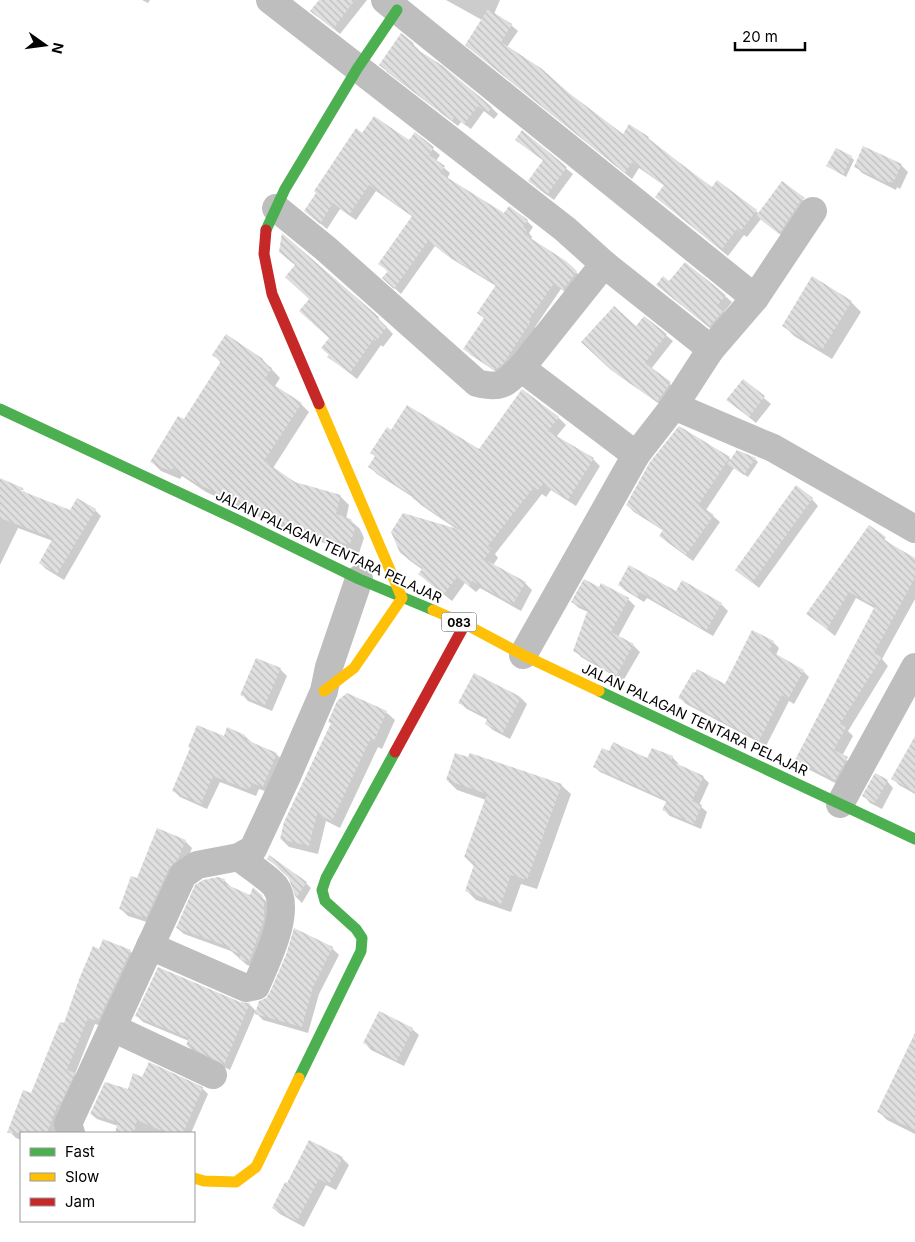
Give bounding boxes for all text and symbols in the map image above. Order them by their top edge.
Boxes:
north arrow [20,20,70,70]
scale bar [735,20,805,52]
text: 20 m [742,27,778,46]
text: N [49,41,68,55]
street label: JALAN PALAGAN TENTARA PELAJAR [213,486,445,606]
road number: 083 [442,612,476,632]
street label: JALAN PALAGAN TENTARA PELAJAR [579,659,811,779]
legend [20,1132,195,1222]
text: Fast [65,1142,95,1161]
text: Slow [65,1167,99,1186]
text: Jam [65,1192,95,1211]

